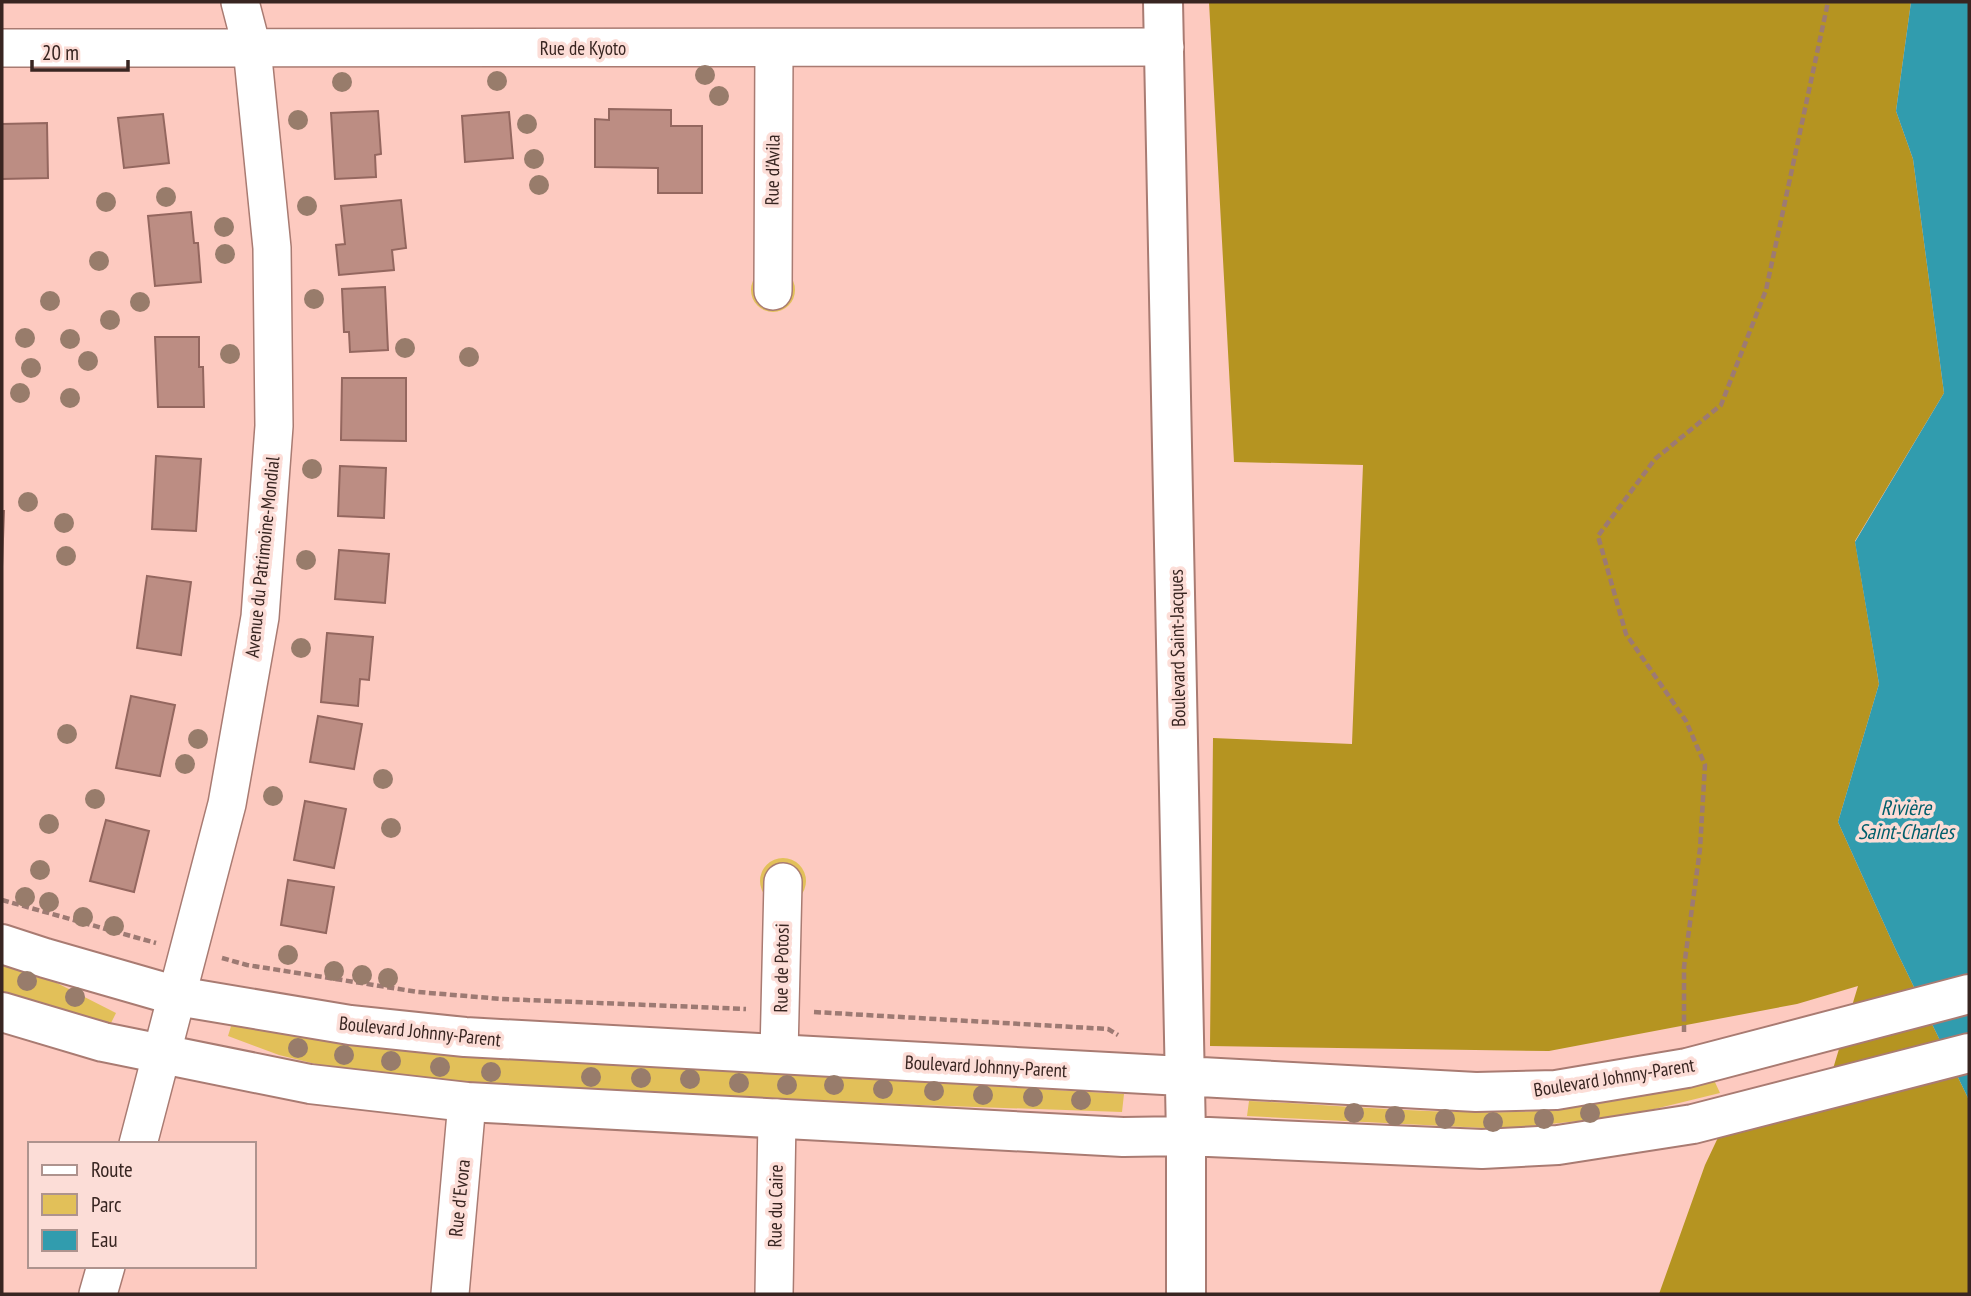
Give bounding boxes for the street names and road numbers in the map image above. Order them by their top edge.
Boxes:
street label: Rue de Kyoto [540,36,626,60]
street label: Rue d'Avila [759,134,785,206]
street label: Avenue du Patrimoine-Mondial [239,455,285,659]
street label: Boulevard Saint-Jacques [1164,569,1190,727]
street label: Rue de Potosi [768,923,794,1013]
street label: Boulevard Johnny-Parent [338,1011,503,1052]
street label: Boulevard Johnny-Parent [904,1050,1069,1082]
street label: Boulevard Johnny-Parent [1532,1052,1697,1102]
street label: Rue d'Evora [443,1158,475,1238]
street label: Rue du Caire [762,1164,788,1248]

